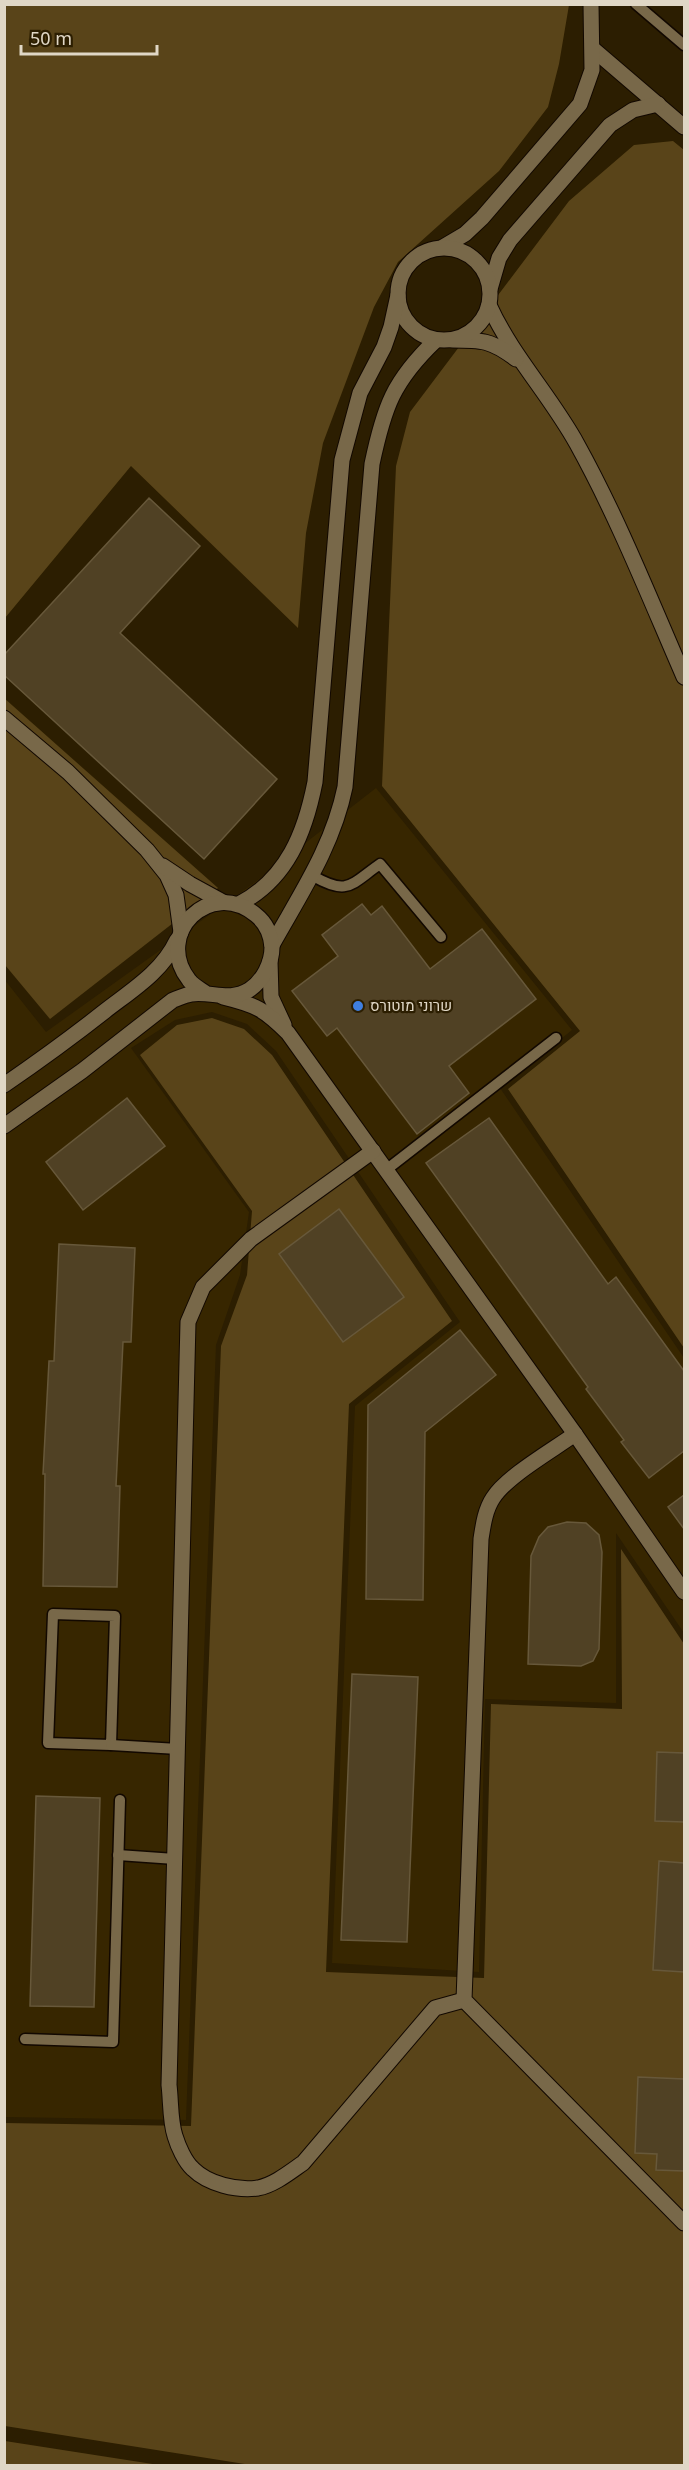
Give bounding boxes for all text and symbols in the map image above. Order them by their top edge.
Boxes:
scale bar [21,18,158,56]
text: 50 m [30,26,72,50]
place label: שרוני מוטורס [370,995,452,1015]
marker: שרוני מוטורס [351,999,365,1013]

